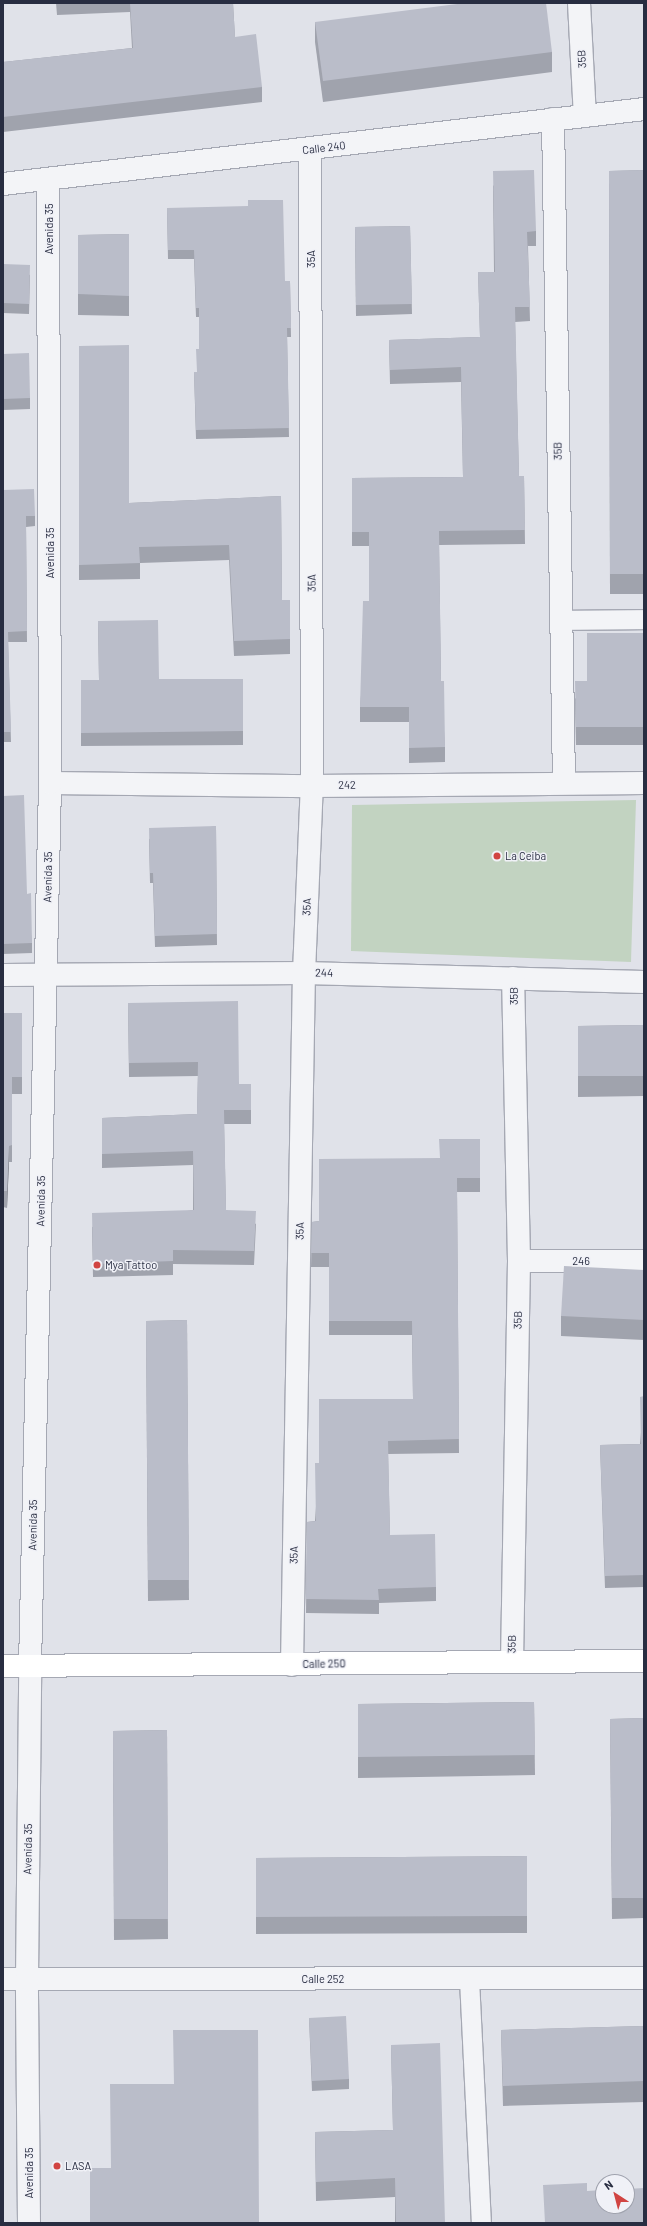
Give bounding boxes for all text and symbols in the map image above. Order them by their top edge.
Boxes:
street label: 35B [575,50,589,68]
street label: Calle 240 [302,139,346,157]
street label: Avenida 35 [42,203,56,255]
street label: 35A [304,250,318,268]
street label: 35B [551,442,565,460]
street label: Avenida 35 [43,527,57,579]
street label: 35A [305,574,319,592]
street label: 242 [338,778,356,792]
place label: La Ceiba [505,849,546,863]
street label: Avenida 35 [41,851,55,903]
marker: La Ceiba [492,851,502,861]
street label: 35A [300,898,314,916]
street label: 244 [315,966,333,980]
street label: 35B [507,987,521,1005]
street label: Avenida 35 [34,1175,48,1227]
street label: 35A [293,1222,307,1240]
street label: 246 [572,1254,590,1268]
place label: Mya Tattoo [105,1258,157,1272]
marker: Mya Tattoo [92,1260,102,1270]
street label: 35B [511,1311,525,1329]
street label: Avenida 35 [26,1499,40,1551]
street label: 35A [287,1546,301,1564]
street label: 35B [505,1635,519,1653]
street label: Calle 250 [302,1657,346,1671]
street label: Avenida 35 [21,1823,35,1875]
street label: Calle 252 [302,1972,344,1986]
street label: Avenida 35 [22,2147,36,2199]
place label: LASA [65,2159,91,2173]
marker: LASA [52,2161,62,2171]
north arrow [595,2174,635,2214]
text: N [601,2177,615,2192]

